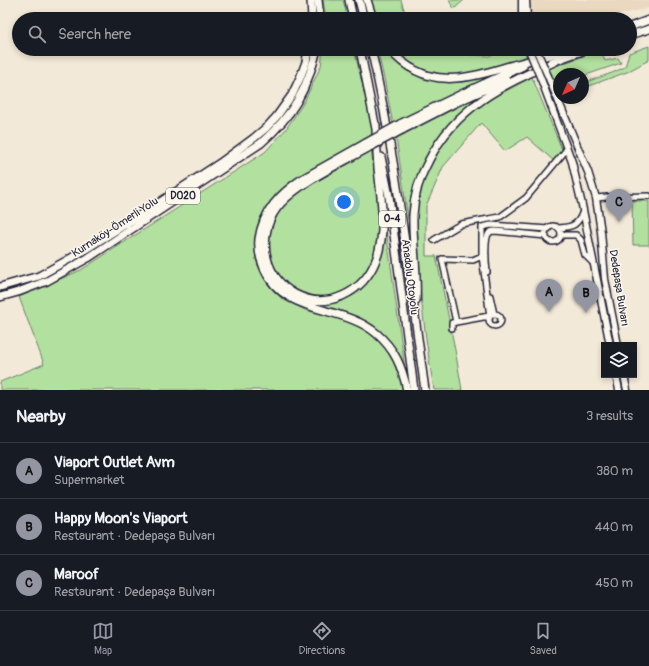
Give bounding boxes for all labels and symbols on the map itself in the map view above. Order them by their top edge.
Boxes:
north arrow [553,68,589,104]
road number: D020 [166,188,200,204]
pin: C [606,189,632,222]
your location [334,192,354,212]
street label: Kurnaköy-Ömerli Yolu [69,194,161,260]
road number: O-4 [379,211,405,227]
street label: Anadolu Otoyolu [399,238,421,316]
street label: Dedepaşa Bulvarı [607,249,631,327]
pin: A [536,279,562,312]
pin: B [573,280,599,313]

